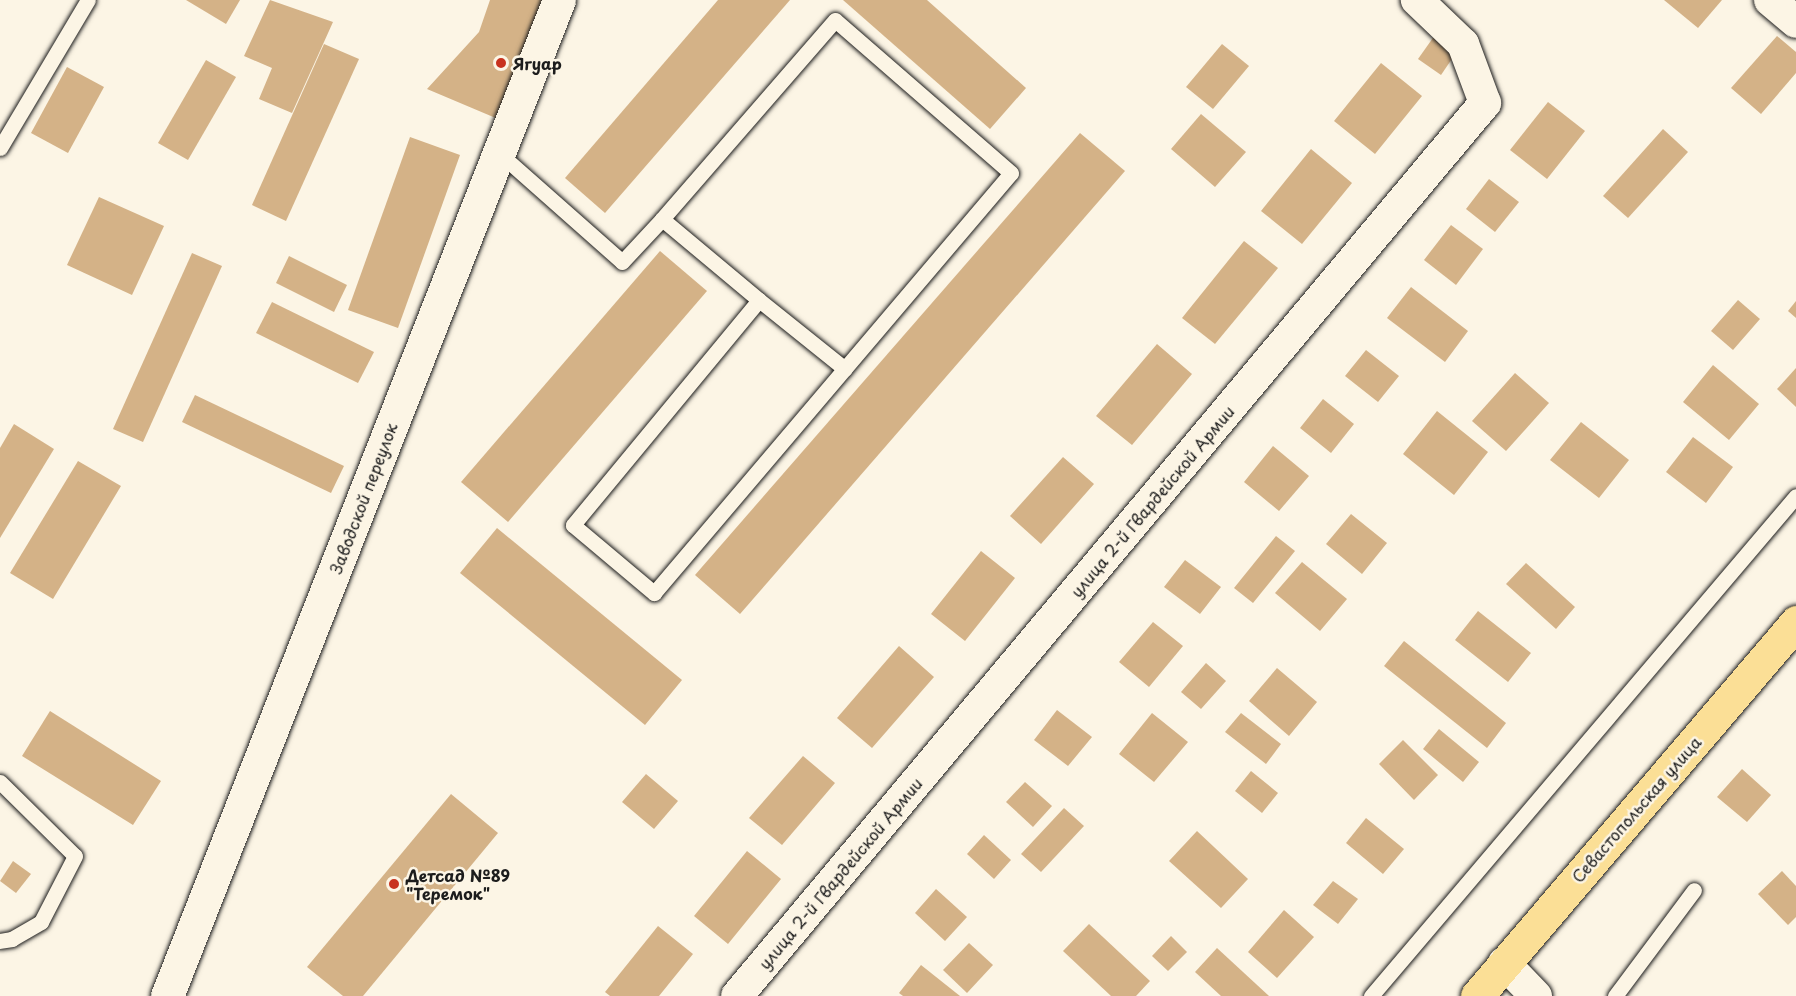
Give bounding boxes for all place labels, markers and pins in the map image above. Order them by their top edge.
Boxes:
place label: Ягуар [513,53,562,73]
marker: Ягуар [494,56,508,70]
place label: Детсад №89 "Теремок" [406,865,510,903]
marker: Детсад №89 "Теремок" [387,877,401,891]

